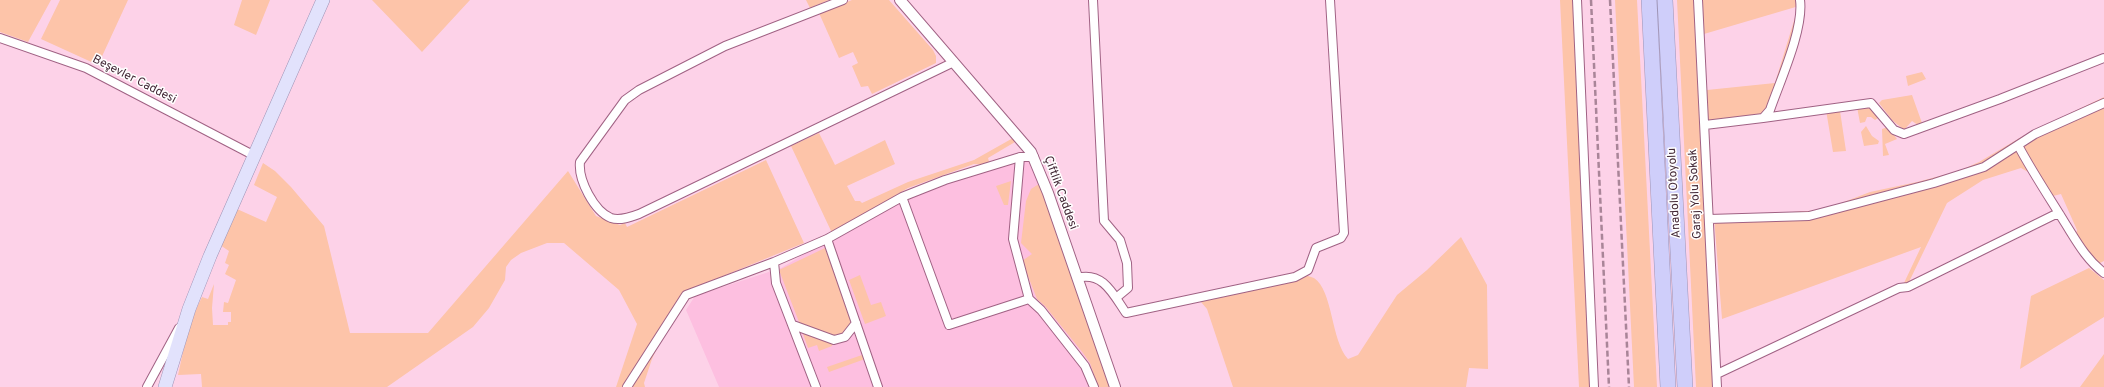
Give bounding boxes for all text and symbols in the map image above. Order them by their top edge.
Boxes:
street label: Beşevler Caddesi [90,53,178,107]
street label: Anadolu Otoyolu [1665,148,1685,238]
street label: Garaj Yolu Sokak [1686,149,1706,239]
street label: Çiftlik Caddesi [1040,154,1080,232]

